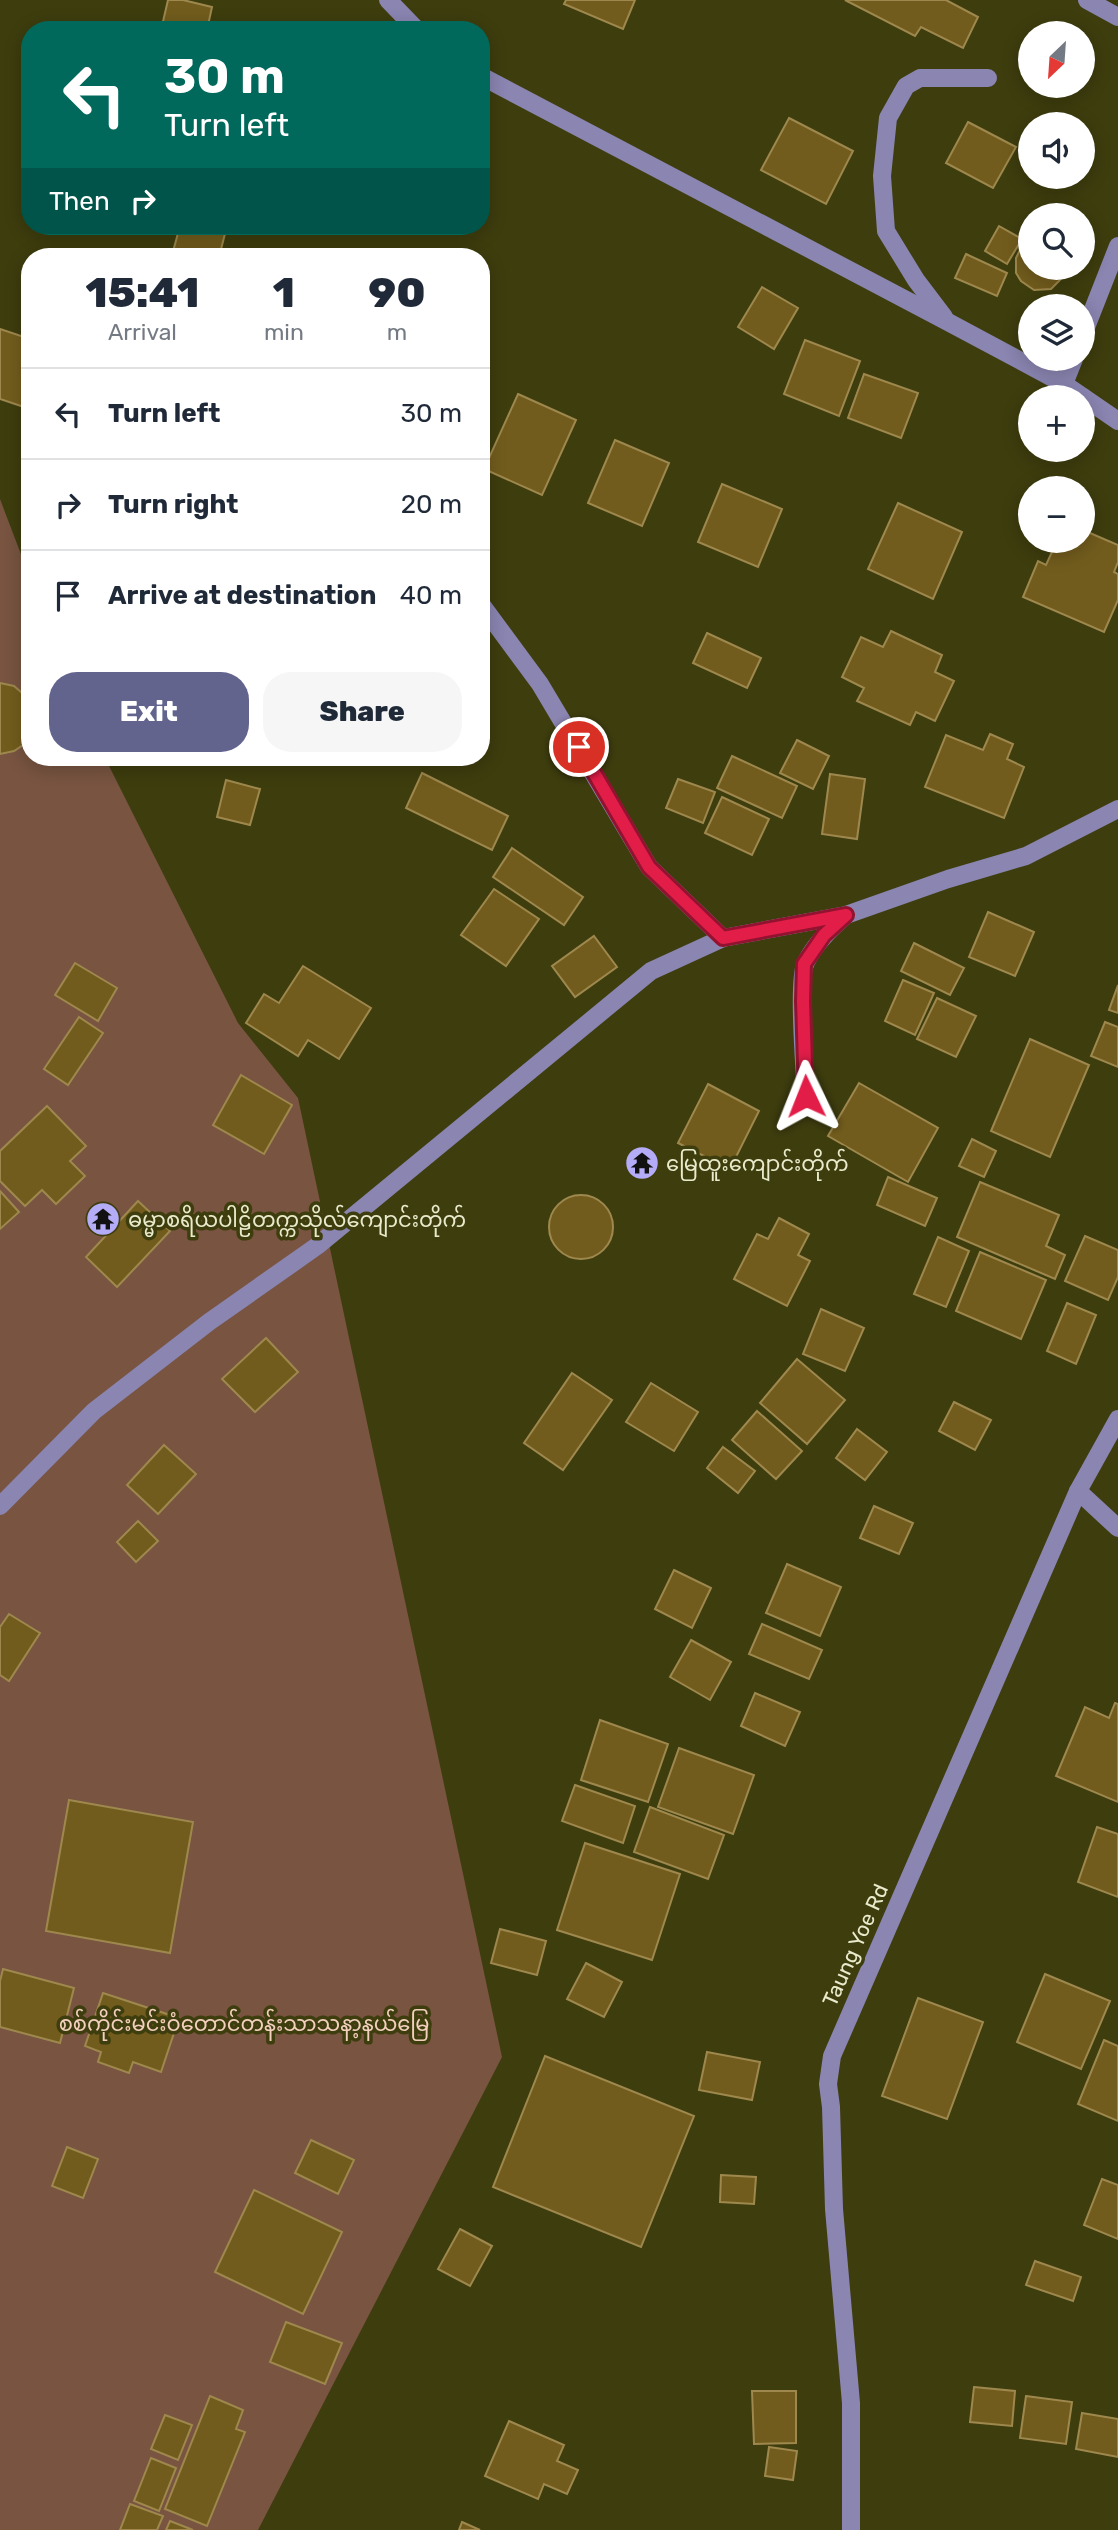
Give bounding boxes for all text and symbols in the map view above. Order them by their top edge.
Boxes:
north arrow [1018,21,1096,98]
map controls [1018,21,1095,553]
text: 30 m [164,47,285,105]
icon: left [49,49,140,140]
text: Turn left [164,106,289,144]
button: sound [1018,112,1095,189]
icon: right [124,182,162,220]
text: Then [49,186,110,217]
button: search [1018,203,1095,280]
text: 15:41 [86,268,199,318]
text: 1 [273,268,295,318]
text: 90 [368,268,426,318]
button: layers [1018,294,1095,371]
text: Arrival [108,318,177,346]
text: min [264,318,304,346]
text: m [387,318,407,346]
button: + [1018,385,1095,462]
icon: left [49,395,87,433]
text: Turn left [108,398,220,429]
text: 30 m [400,398,462,429]
button: − [1018,476,1095,553]
icon: right [49,486,87,524]
text: Turn right [108,489,238,520]
text: 20 m [401,489,462,520]
icon: arrive [49,577,87,615]
text: Arrive at destination [108,580,376,611]
text: 40 m [400,580,462,611]
button: Exit [49,672,249,752]
button: Share [263,672,462,752]
pin [549,717,609,777]
icon: arrive [560,728,598,766]
position arrow [769,1059,843,1133]
temple icon: မြေထူးကျောင်းတိုက် [623,1144,661,1182]
place label: မြေထူးကျောင်းတိုက် [666,1148,849,1182]
temple icon: ဓမ္မာစရိယပါဠိတက္ကသိုလ်ကျောင်းတိုက် [84,1200,122,1238]
place label: ဓမ္မာစရိယပါဠိတက္ကသိုလ်ကျောင်းတိုက် [128,1204,466,1238]
street label: Taung Yoe Rd [817,1880,893,2010]
park label: စစ်ကိုင်းမင်းဝံတောင်တန်းသာသနာ့နယ်မြေ [59,2008,429,2041]

